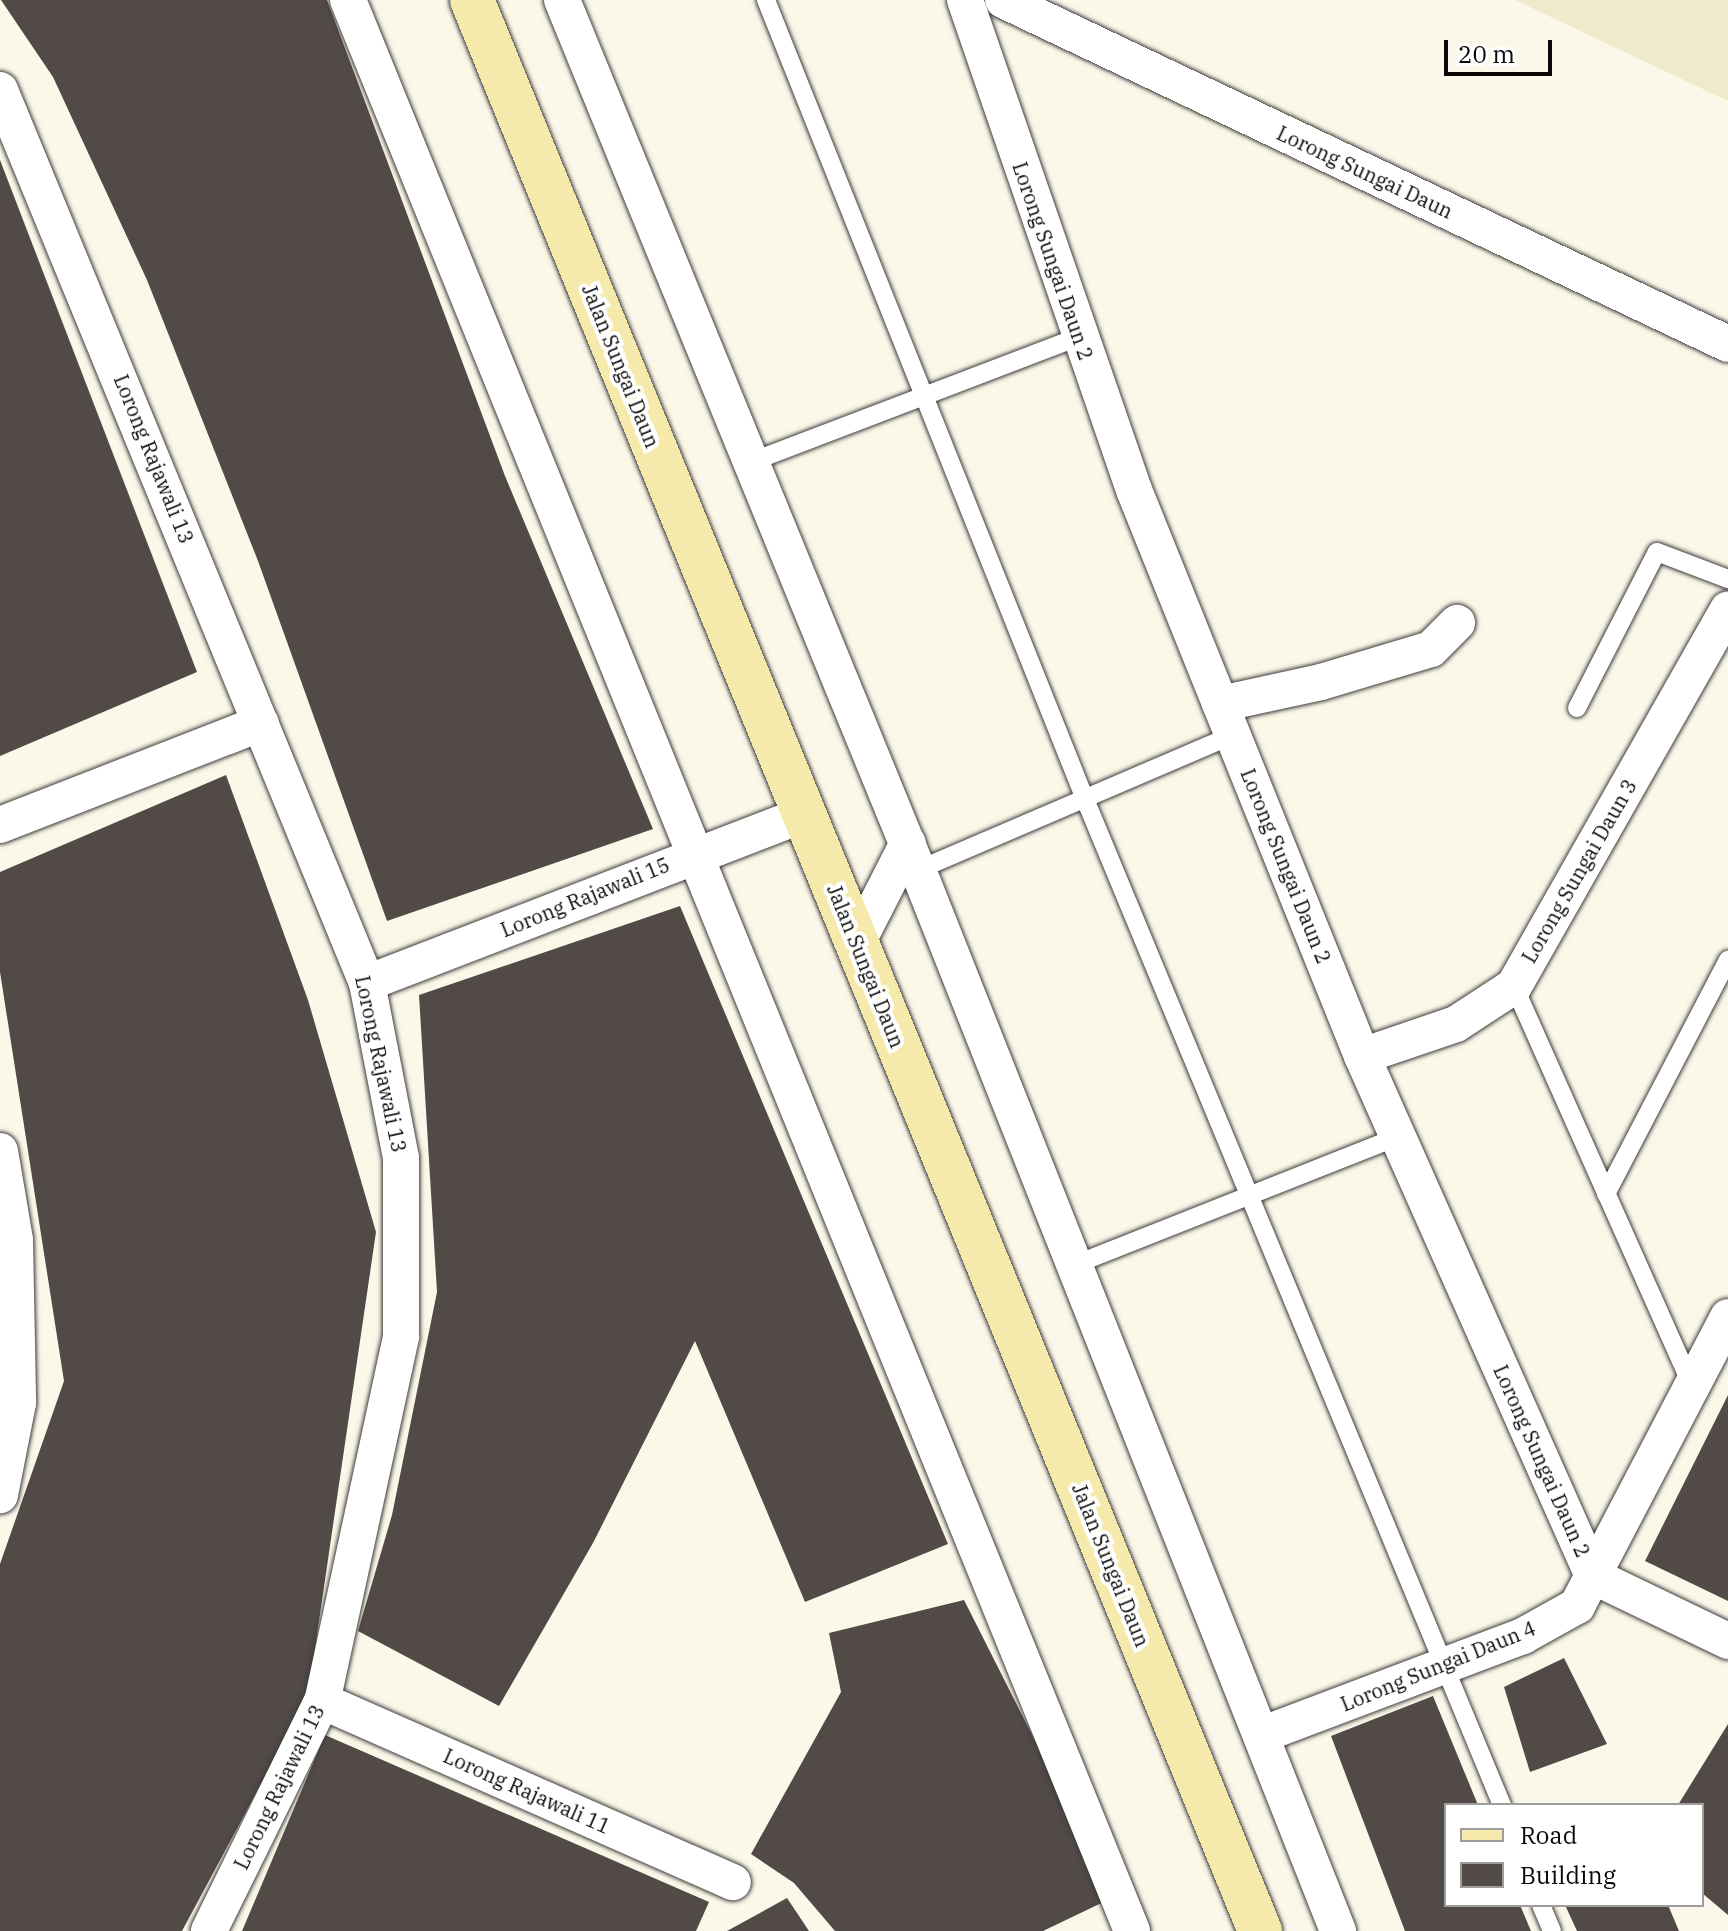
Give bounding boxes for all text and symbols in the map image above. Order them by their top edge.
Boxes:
scale bar [1448,24,1556,74]
text: 20 m [1458,38,1515,70]
street label: Lorong Sungai Daun [1273,121,1457,223]
street label: Lorong Sungai Daun 2 [1008,159,1098,363]
street label: Jalan Sungai Daun [577,281,665,451]
street label: Lorong Rajawali 13 [109,371,199,547]
street label: Lorong Sungai Daun 2 [1236,765,1336,967]
street label: Lorong Sungai Daun 3 [1517,775,1641,967]
street label: Lorong Rajawali 15 [497,852,673,942]
street label: Jalan Sungai Daun [822,881,910,1051]
street label: Lorong Rajawali 13 [351,973,411,1155]
street label: Lorong Sungai Daun 2 [1489,1361,1595,1561]
street label: Jalan Sungai Daun [1067,1480,1155,1650]
street label: Lorong Sungai Daun 4 [1337,1616,1539,1716]
street label: Lorong Rajawali 13 [229,1701,329,1873]
street label: Lorong Rajawali 11 [440,1743,614,1839]
legend [1444,1803,1704,1907]
text: Road [1520,1819,1577,1851]
text: Building [1520,1859,1616,1891]

